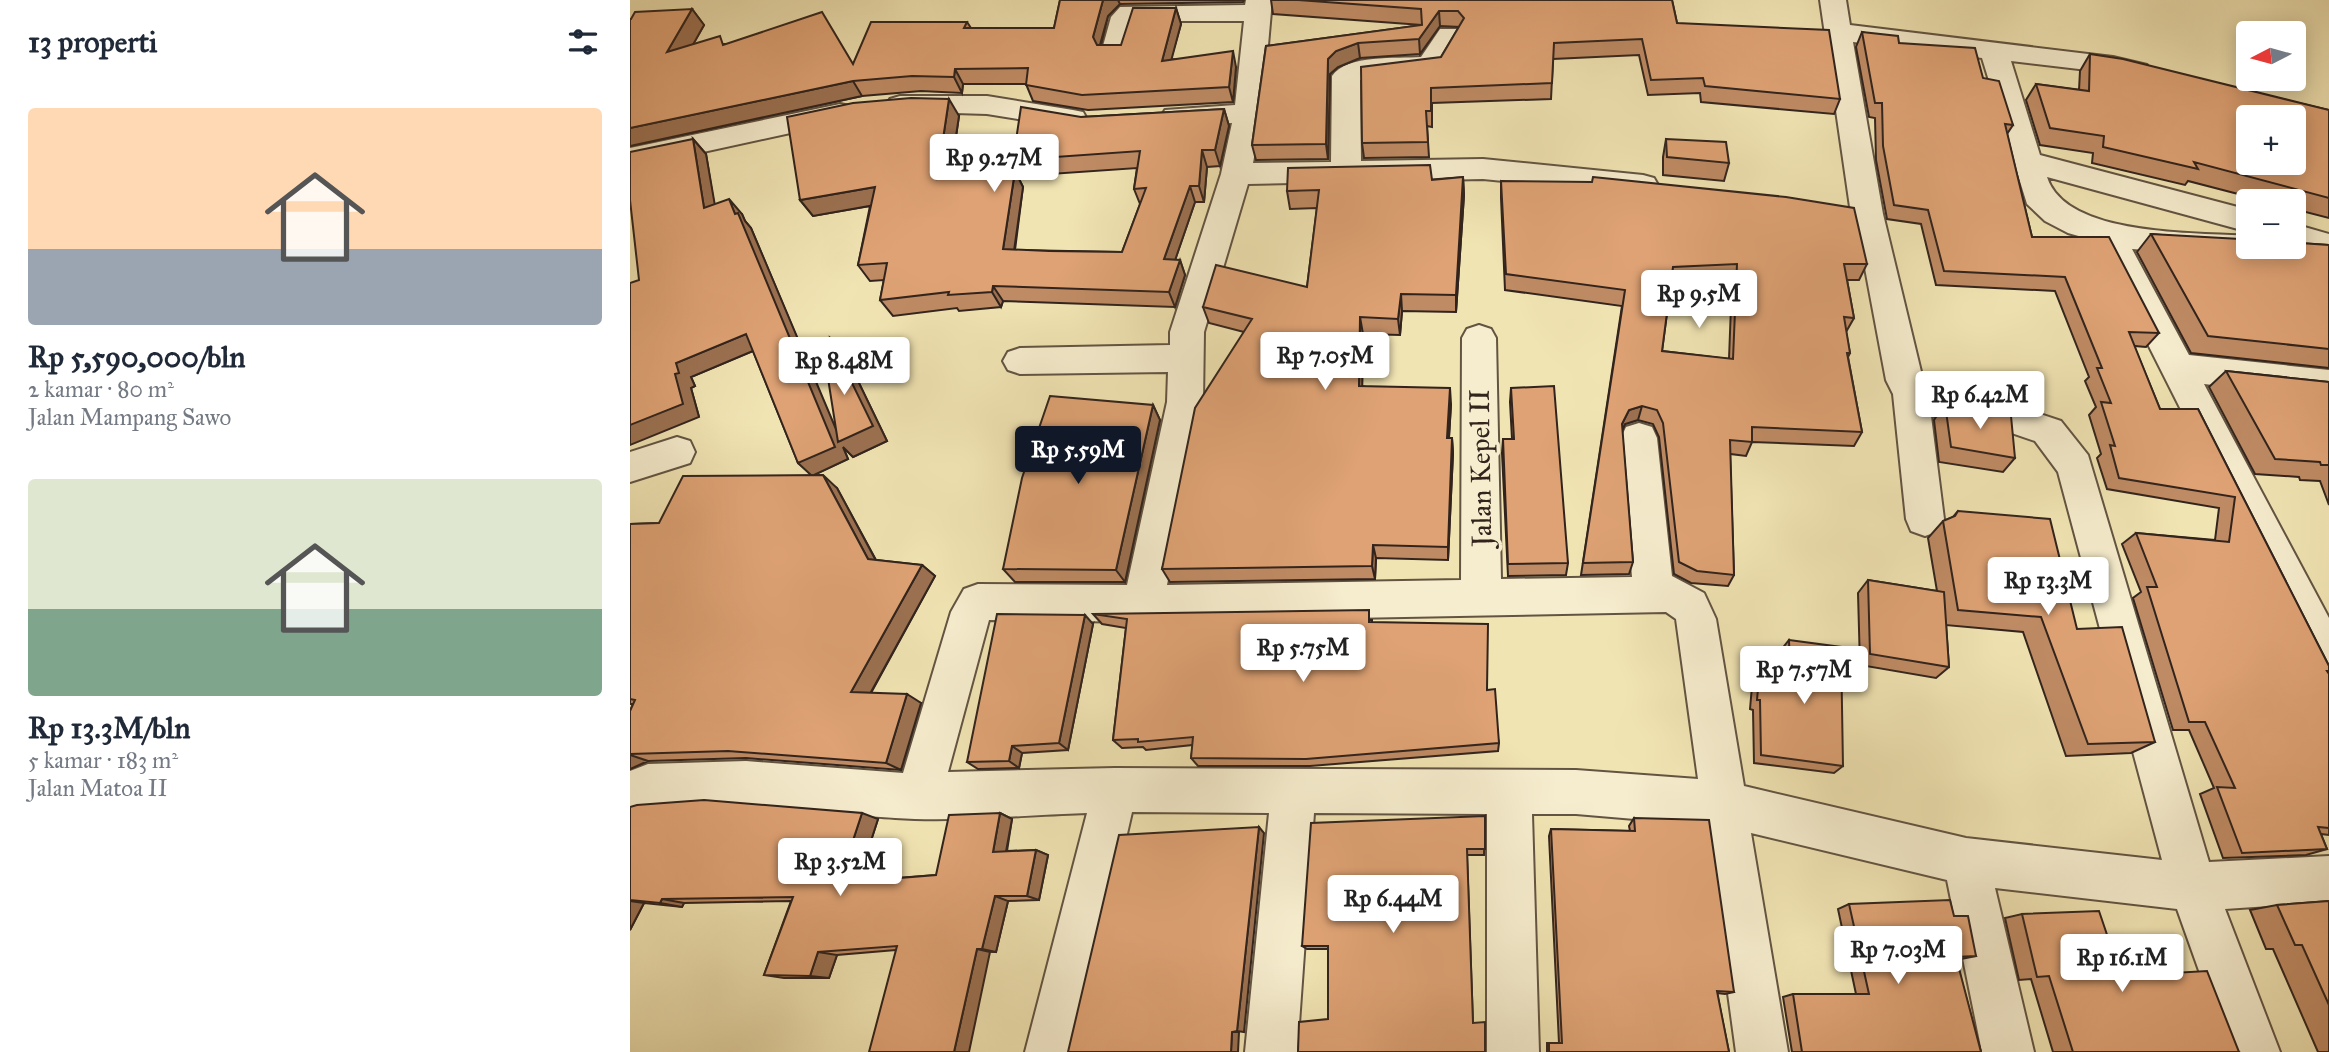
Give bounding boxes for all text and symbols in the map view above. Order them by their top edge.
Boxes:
north arrow [2236,21,2306,91]
map controls [2236,21,2306,259]
icon: filters [564,23,602,61]
text: 13 properti [28,24,157,60]
button: + [2236,105,2306,175]
pin: Rp 9.27M [922,134,1066,194]
text: Rp 9.27M [946,143,1042,171]
icon: home [252,154,378,280]
button: − [2236,189,2306,259]
pin: Rp 9.5M [1634,270,1764,330]
text: Rp 9.5M [1657,279,1741,307]
pin: Rp 7.05M [1253,332,1397,392]
pin: Rp 8.48M [772,338,916,397]
text: Rp 5,590,000/bln [28,339,246,375]
text: Rp 7.05M [1276,341,1374,369]
text: Rp 8.48M [795,346,893,374]
pin: Rp 6.42M [1908,372,2052,431]
text: 2 kamar · 80 m² [28,375,174,403]
text: Rp 6.42M [1931,380,2029,408]
street label: Jalan Kepel II [1462,389,1499,550]
text: Jalan Mampang Sawo [28,403,231,431]
pin: Rp 5.59M [1006,426,1150,486]
text: Rp 5.59M [1031,435,1125,463]
icon: home [252,525,378,651]
pin: Rp 13.3M [1976,558,2120,617]
text: Rp 13.3M [2004,566,2092,594]
pin: Rp 5.75M [1231,624,1375,684]
text: Rp 5.75M [1257,633,1349,661]
pin: Rp 7.57M [1732,646,1876,706]
text: Rp 7.57M [1756,655,1852,683]
text: Rp 13.3M/bln [28,710,190,746]
text: 5 kamar · 183 m² [28,746,178,774]
text: Jalan Matoa II [28,774,168,802]
pin: Rp 3.52M [768,838,912,898]
text: Rp 3.52M [794,847,886,875]
pin: Rp 6.44M [1321,876,1465,935]
text: Rp 6.44M [1344,884,1442,912]
pin: Rp 7.03M [1826,926,1970,986]
pin: Rp 16.1M [2050,934,2194,994]
text: Rp 7.03M [1850,935,1946,963]
text: Rp 16.1M [2076,943,2168,971]

